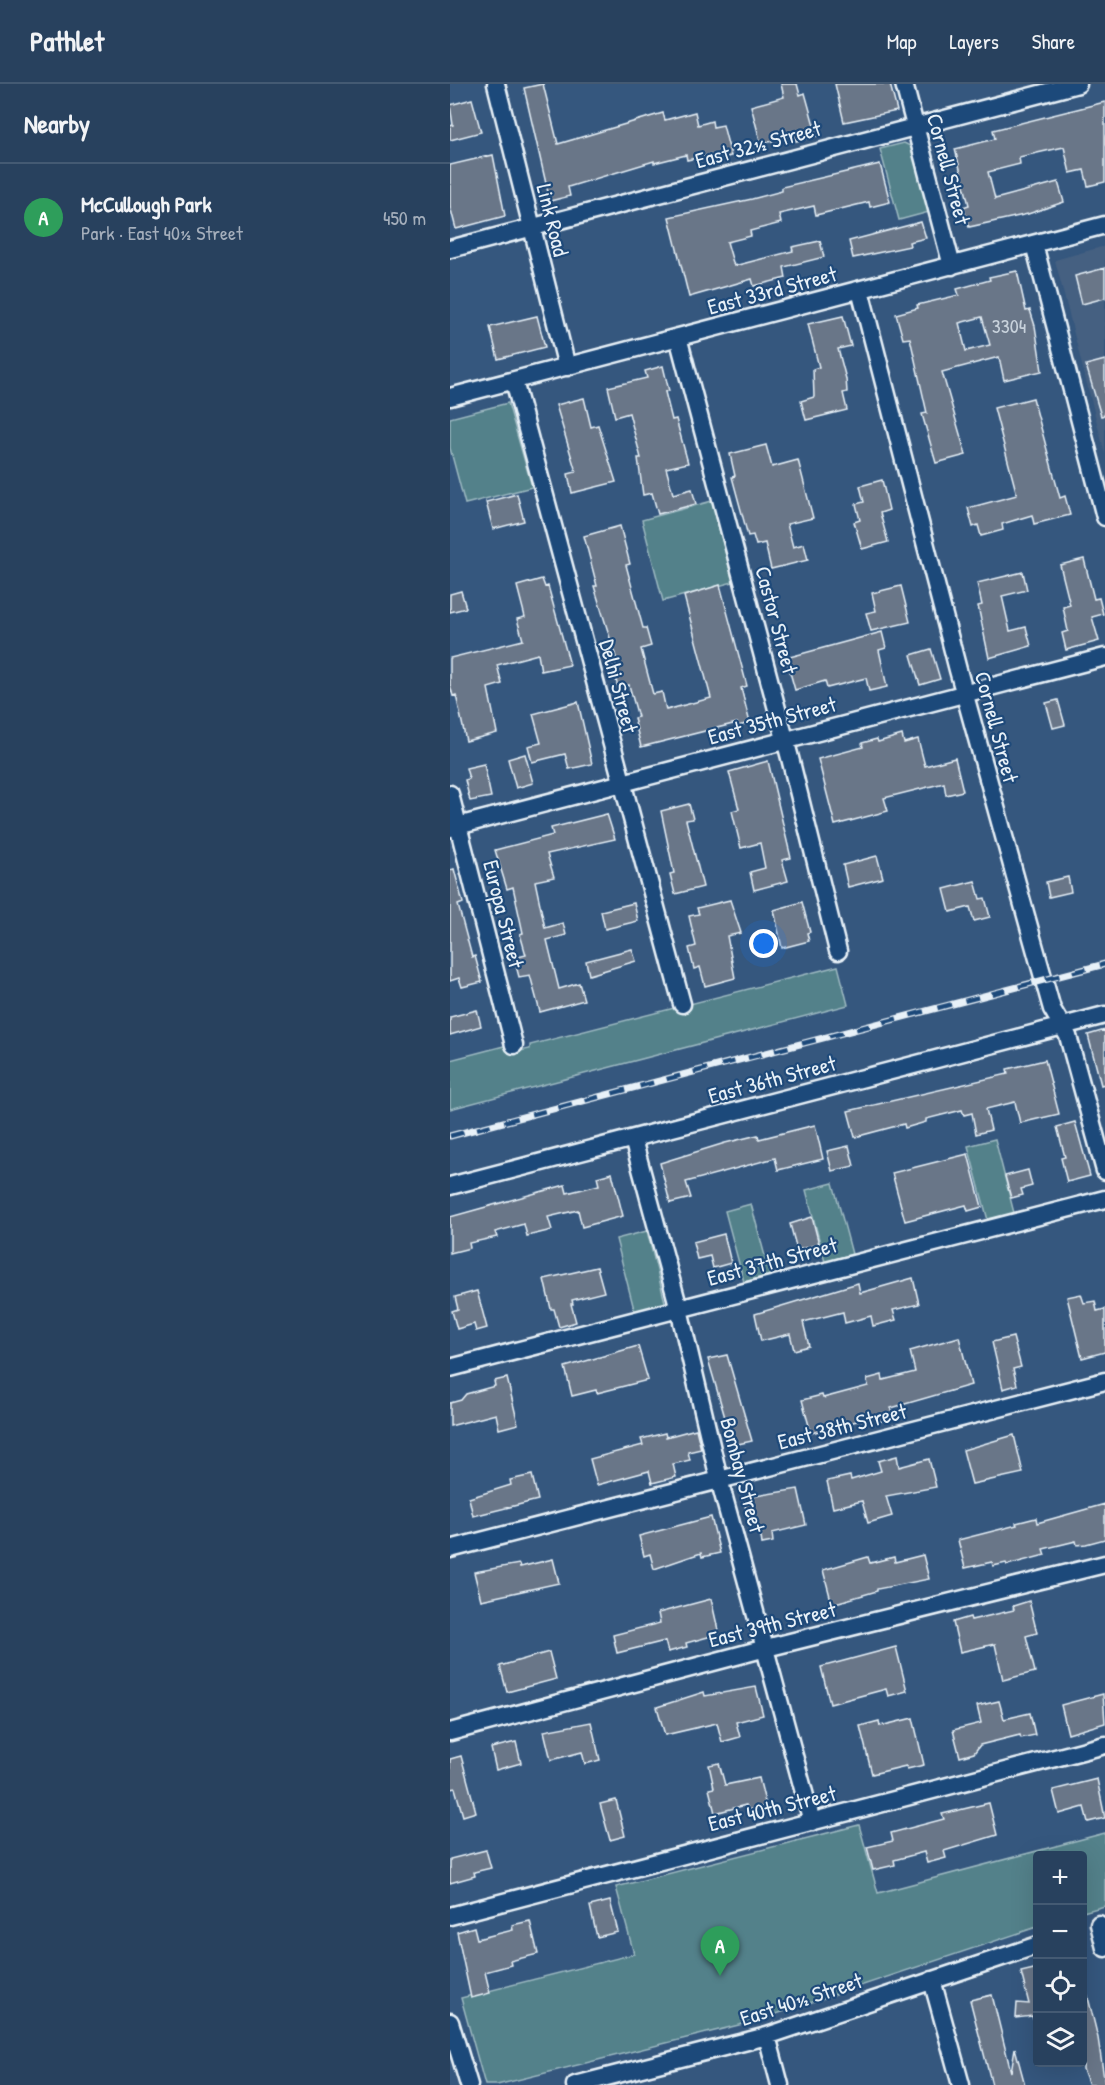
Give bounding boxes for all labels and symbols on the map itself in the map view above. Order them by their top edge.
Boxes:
street label: Cornell Street [920,110,978,228]
street label: East 32½ Street [692,113,824,175]
street label: Link Road [530,181,577,260]
street label: East 33rd Street [704,258,840,322]
house number: 3304 [992,312,1026,339]
street label: Castor Street [748,563,806,678]
street label: Delhi Street [592,636,646,736]
street label: Cornell Street [968,668,1026,786]
street label: East 35th Street [705,688,840,752]
street label: Europa Street [476,857,532,971]
your location [749,929,778,958]
street label: East 36th Street [705,1047,840,1110]
street label: East 37th Street [704,1229,841,1293]
street label: East 38th Street [774,1395,910,1457]
street label: Bombay Street [713,1414,773,1536]
street label: East 39th Street [705,1594,839,1654]
street label: East 40th Street [705,1778,839,1838]
pin: A [700,1926,740,1976]
street label: East 40½ Street [736,1965,866,2033]

